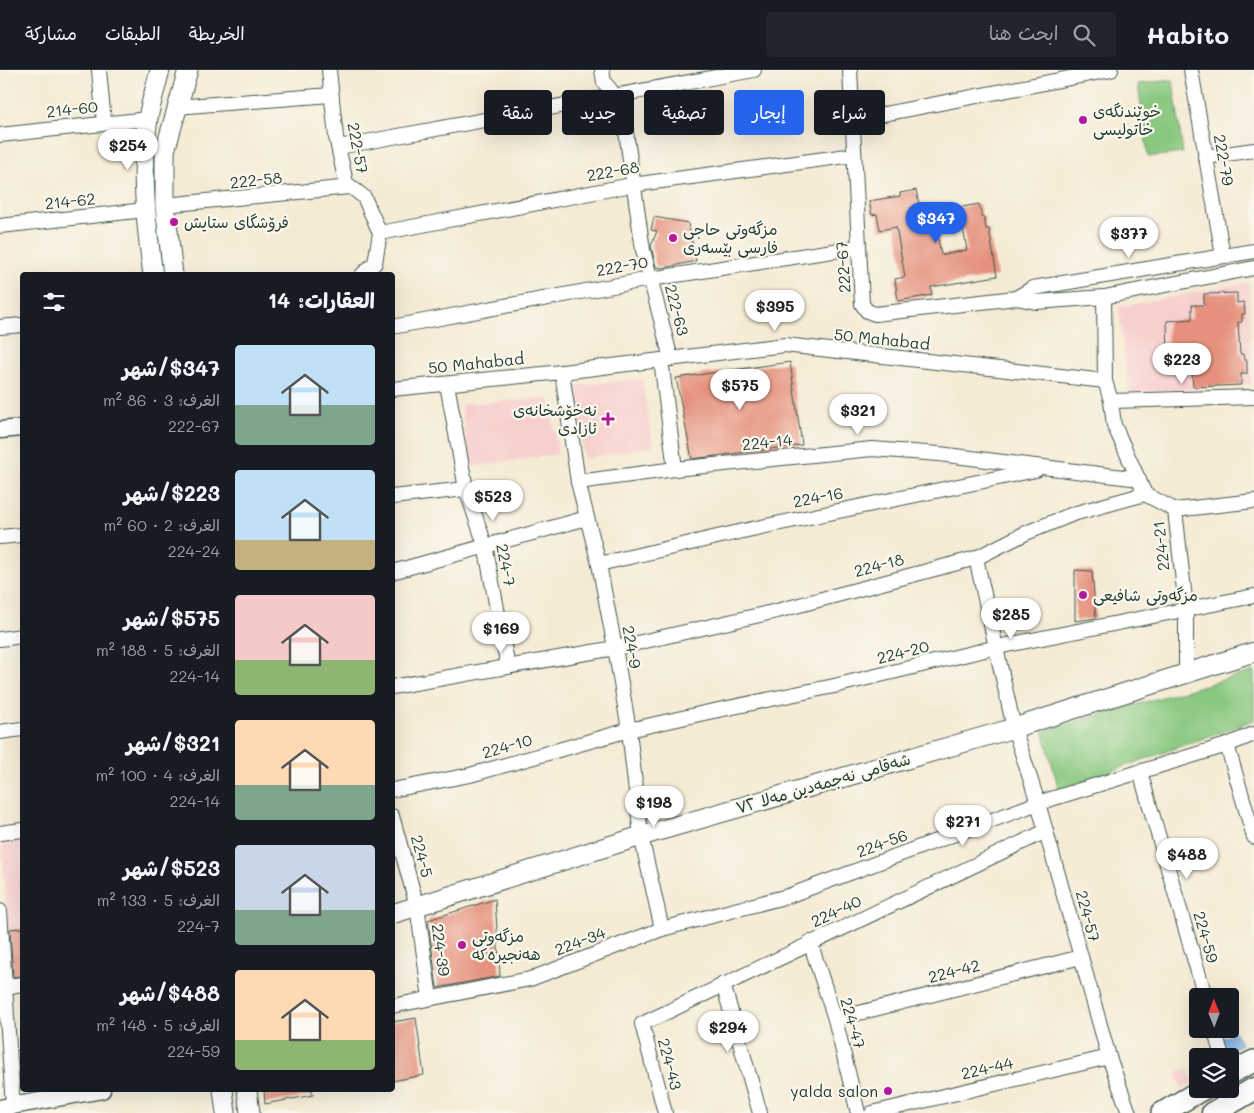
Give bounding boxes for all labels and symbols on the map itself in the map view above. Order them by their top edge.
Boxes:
street label: 214-60 [45,95,99,122]
place label: خوێندنگەی خاتولیسی [1093,100,1161,140]
marker: خوێندنگەی خاتولیسی [1077,114,1089,126]
street label: 222-57 [343,121,374,175]
pin: $254 [98,128,158,171]
street label: 222-79 [1210,133,1239,187]
street label: 222-68 [585,156,641,185]
street label: 222-58 [229,166,283,193]
street label: 214-62 [44,187,96,214]
pin: $347 [906,202,966,244]
place label: فرۆشگای ستایش [184,211,289,232]
marker: فرۆشگای ستایش [168,216,180,228]
pin: $377 [1099,216,1159,259]
place label: مزگەوتی حاجی فارسی بێسەری [683,218,778,258]
marker: مزگەوتی حاجی فارسی بێسەری [667,232,679,244]
street label: 222-67 [830,240,855,294]
street label: 222-70 [594,251,650,280]
street label: 222-63 [661,282,694,338]
pin: $395 [745,290,805,332]
street label: 50 Mahabad [833,323,931,354]
pin: $223 [1152,342,1212,385]
street label: 50 Mahabad [427,347,525,378]
pin: $575 [710,368,770,411]
pin: $321 [828,394,888,436]
place label: نەخۆشخانەی ئازادی [513,399,597,438]
marker: نەخۆشخانەی ئازادی [601,412,615,426]
street label: 224-14 [741,428,794,455]
pin: $523 [463,480,523,522]
street label: 224-16 [791,481,845,512]
street label: 224-21 [1147,520,1174,572]
street label: 224-7 [492,542,521,588]
street label: 224-18 [852,548,906,581]
place label: مزگەوتی شافیعی [1093,584,1198,606]
marker: مزگەوتی شافیعی [1077,589,1089,601]
pin: $285 [981,598,1041,640]
pin: $169 [471,612,531,654]
street label: 224-9 [618,624,647,670]
street label: 224-20 [875,635,931,668]
street label: 224-10 [479,728,534,763]
street label: شەقامی نەجمەدین مەلا ٧٢ [733,747,913,819]
pin: $198 [624,786,684,828]
pin: $271 [933,804,993,847]
street label: 224-56 [853,824,910,861]
street label: 224-5 [407,832,438,879]
pin: $488 [1157,838,1217,880]
street label: 224-57 [1072,888,1105,944]
street label: 224-40 [807,890,864,931]
street label: 224-59 [1189,909,1224,965]
street label: 224-34 [551,921,609,960]
street label: 224-39 [427,922,456,978]
place label: مزگەوتی ھەنجیرەکە [472,925,541,964]
marker: مزگەوتی ھەنجیرەکە [456,939,468,951]
street label: 224-42 [926,954,982,987]
north arrow [1189,988,1239,1038]
street label: 224-47 [836,995,871,1051]
pin: $294 [698,1010,758,1053]
street label: 224-43 [654,1036,687,1092]
street label: 224-44 [959,1051,1016,1084]
place label: yalda salon [790,1080,878,1101]
marker: yalda salon [882,1085,894,1097]

